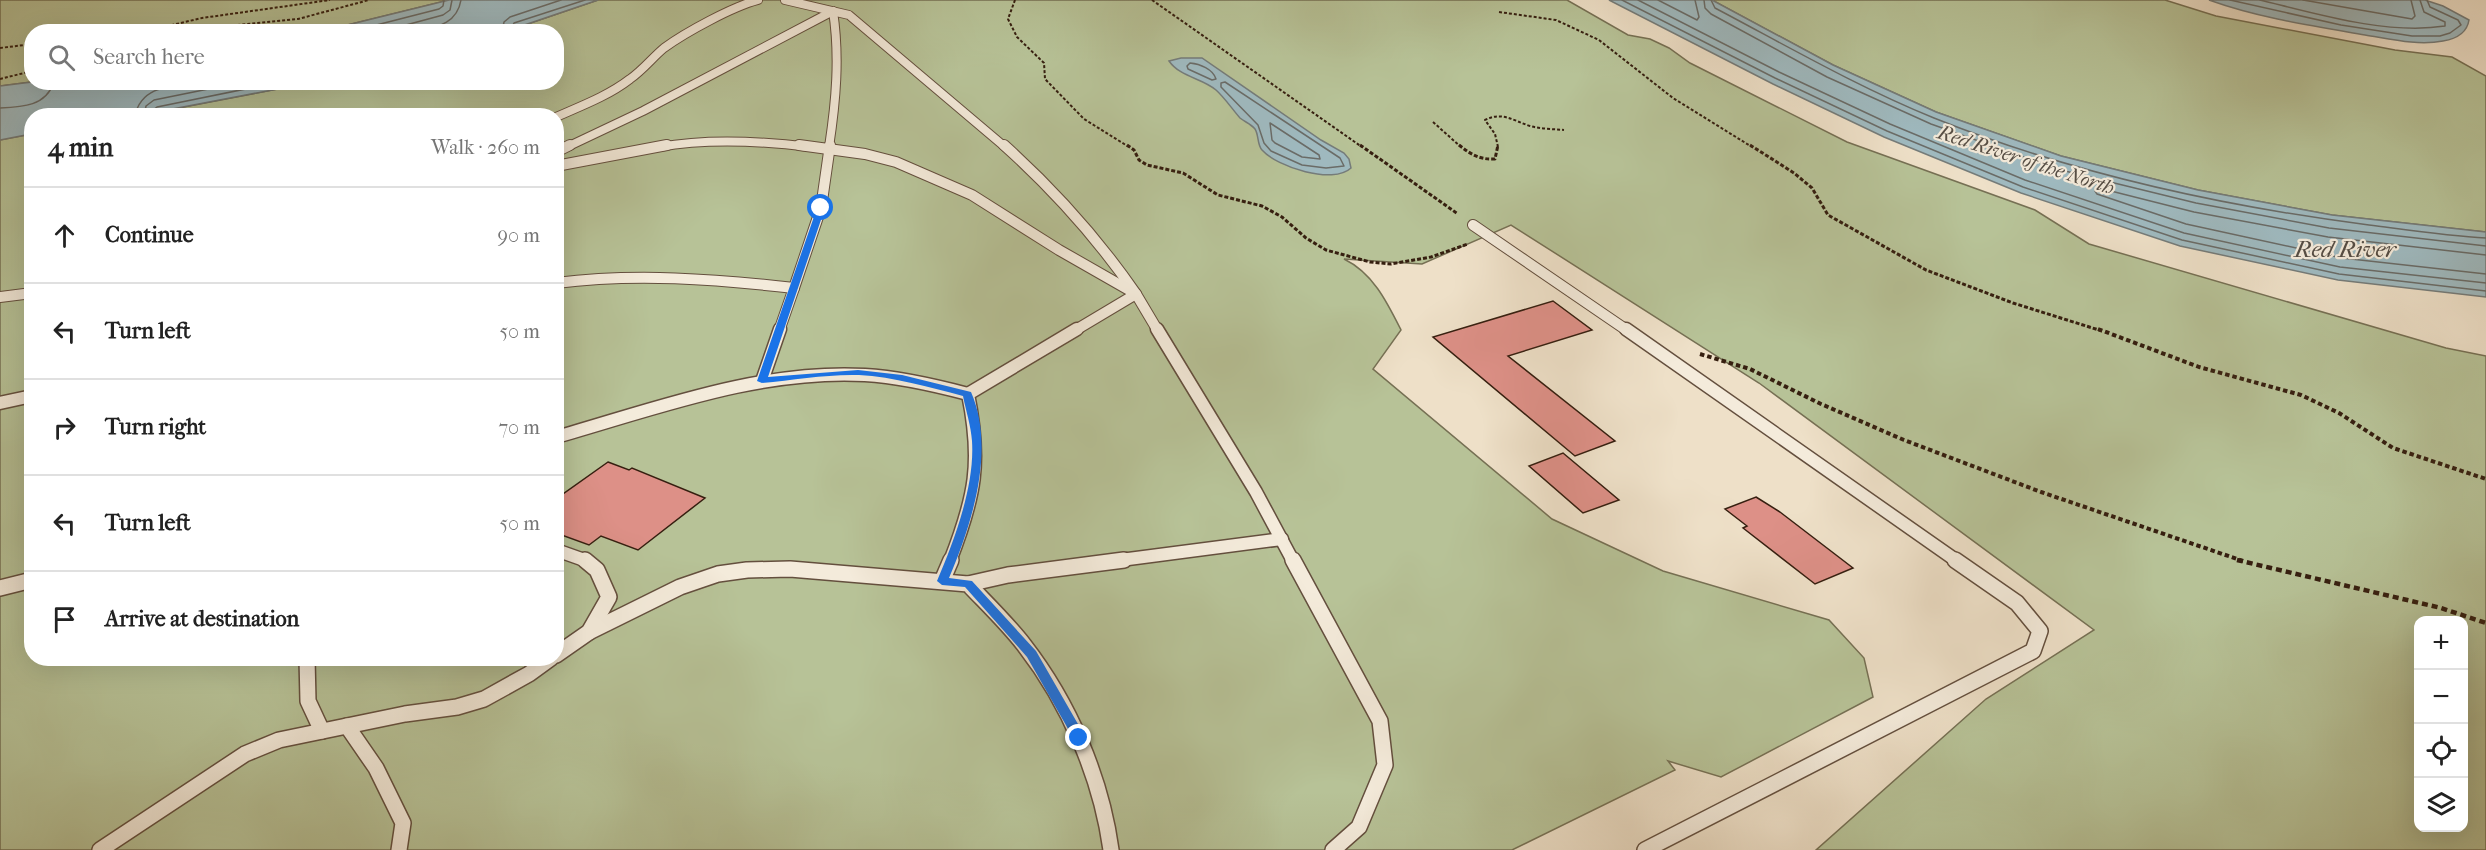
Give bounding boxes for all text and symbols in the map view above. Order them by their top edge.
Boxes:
search box [24,24,564,90]
icon: search [45,41,78,74]
text: Search here [93,44,205,70]
water label: Red River of the North [1933,120,2117,199]
text: 4 min [48,132,113,163]
text: Walk · 260 m [431,136,540,159]
route start [807,194,833,220]
icon: ahead [48,219,81,252]
text: Continue [105,222,194,248]
text: 90 m [498,224,540,247]
water label: Red River [2292,235,2398,263]
icon: left [48,315,81,348]
text: Turn left [105,318,191,344]
text: 50 m [499,320,540,343]
icon: right [48,411,81,444]
text: Turn right [105,414,206,440]
text: 70 m [498,416,540,439]
icon: left [48,507,81,540]
text: Turn left [105,510,191,536]
text: 50 m [499,512,540,535]
icon: arrive [48,603,81,636]
text: Arrive at destination [105,606,299,632]
map controls [2414,616,2468,832]
button: + [2414,616,2468,670]
button: − [2414,670,2468,724]
route end [1065,724,1091,750]
button: locate [2414,724,2468,778]
button: layers [2414,778,2468,832]

